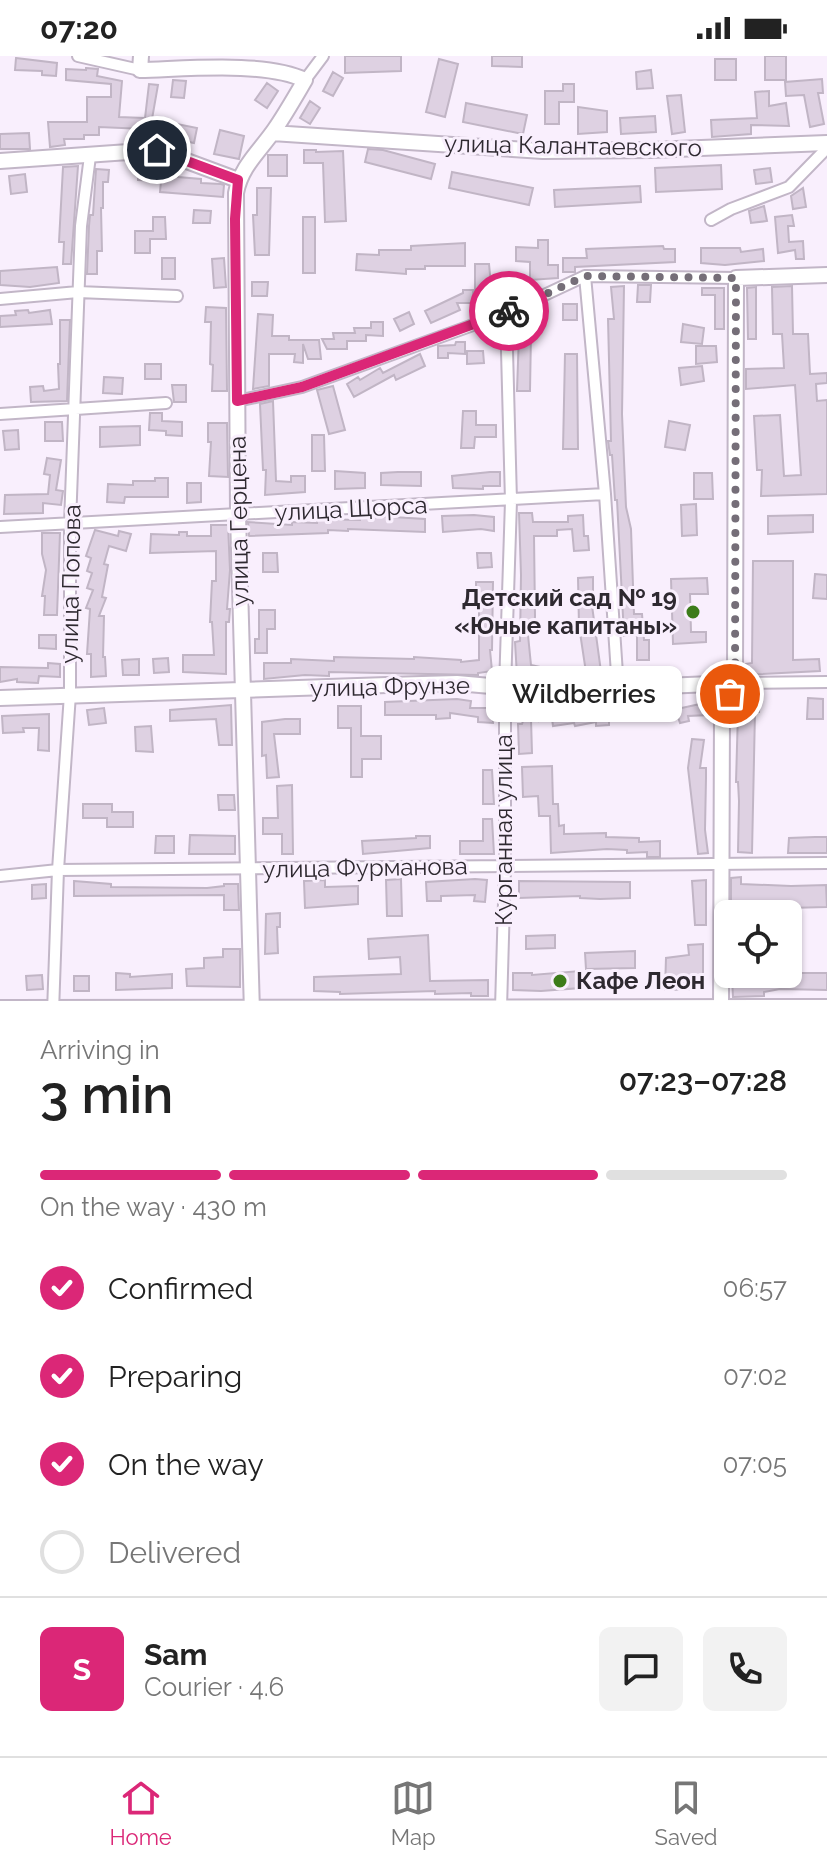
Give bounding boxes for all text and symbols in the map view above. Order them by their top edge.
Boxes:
text: 07:20 [40,11,118,46]
pin [123,116,191,184]
icon: home [135,128,179,172]
street label: улица Калантаевского [444,129,702,162]
courier [469,271,549,351]
icon: bike [487,289,531,333]
street label: улица Герцена [223,436,254,606]
street label: улица Щорса [274,490,428,527]
street label: улица Попова [55,504,86,664]
place label: Детский сад № 19 «Юные капитаны» [454,583,677,640]
marker: Детский сад № 19 «Юные капитаны» [684,603,702,621]
pin [696,660,764,728]
callout: Wildberries [486,666,682,722]
street label: улица Фрунзе [310,671,470,702]
icon: bag [708,672,752,716]
text: Wildberries [512,679,656,709]
street label: Курганная улица [489,734,518,926]
street label: улица Фурманова [262,851,468,884]
map controls [714,900,802,988]
button: locate [714,900,802,988]
place label: Кафе Леон [576,966,705,995]
marker: Кафе Леон [551,972,569,990]
text: Arriving in [40,1035,160,1065]
text: 07:23–07:28 [619,1063,787,1098]
text: 3 min [40,1064,173,1125]
text: On the way · 430 m [40,1192,267,1222]
icon: check [40,1266,84,1310]
text: Confirmed [108,1271,253,1306]
text: 06:57 [723,1273,787,1303]
icon: check [40,1354,84,1398]
text: Preparing [108,1359,242,1394]
text: 07:02 [723,1361,787,1391]
icon: check [40,1442,84,1486]
text: On the way [108,1447,264,1482]
text: 07:05 [722,1449,787,1479]
text: Delivered [108,1535,241,1570]
button: chat [599,1627,683,1711]
button: phone [703,1627,787,1711]
text: Sam [144,1637,207,1672]
text: S [73,1652,91,1687]
text: Courier · 4.6 [144,1672,284,1702]
tab: Home [110,1776,172,1850]
tab: Map [391,1776,436,1850]
tab: Saved [655,1776,717,1850]

